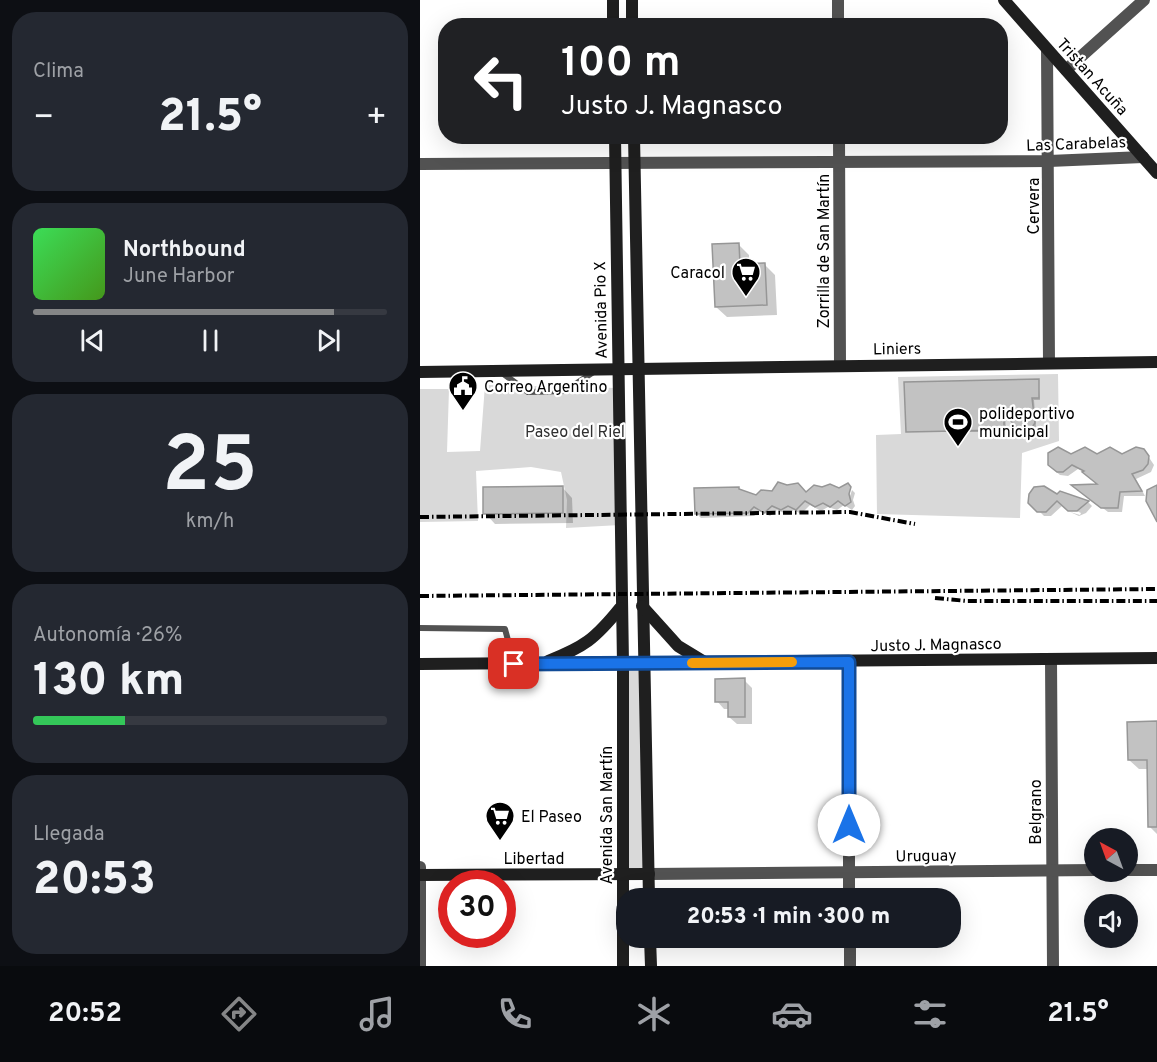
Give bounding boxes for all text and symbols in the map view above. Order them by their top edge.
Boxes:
street label: Tristan Acuña [1052,35,1131,120]
text: 100 m [561,38,680,91]
icon: left [462,42,540,120]
text: Clima [33,59,84,85]
text: 21.5° [158,90,262,147]
text: Justo J. Magnasco [561,90,783,124]
text: − [33,98,54,140]
text: + [366,98,387,140]
street label: Las Carabelas [1026,133,1126,157]
street label: Zorrilla de San Martín [815,174,835,328]
street label: Cervera [1025,178,1045,234]
text: Northbound [123,237,246,264]
supermarket icon: Caracol [730,256,762,298]
street label: Avenida Pio X [591,261,613,359]
text: June Harbor [123,264,235,290]
place label: Caracol [670,264,725,284]
icon: previous [76,324,109,357]
icon: pause [194,324,227,357]
icon: next [312,324,345,357]
street label: Liniers [873,340,921,360]
public building icon: Correo Argentino [447,370,479,412]
place label: Correo Argentino [484,378,607,398]
place label: polideportivo municipal [979,405,1075,443]
sports icon: polideportivo municipal [942,406,974,448]
text: 25 [162,420,258,519]
park label: Paseo del Riel [525,423,625,443]
text: km/h [186,509,234,535]
text: Autonomía · 26% [33,623,182,649]
street label: Justo J. Magnasco [870,635,1002,657]
pin [488,638,539,689]
icon: arrive [497,647,530,680]
text: 130 km [33,654,184,711]
street label: Avenida San Martín [598,746,618,884]
street label: Belgrano [1027,779,1047,845]
position arrow [817,793,881,857]
supermarket icon: El Paseo [484,800,516,842]
place label: El Paseo [521,808,582,828]
text: Llegada [33,822,105,848]
north arrow [1084,828,1138,882]
map controls [1084,828,1138,948]
street label: Uruguay [895,846,957,868]
street label: Libertad [503,850,565,870]
text: 20:53 [33,853,156,910]
speed limit sign: 30 [438,870,516,948]
button: sound [1084,894,1138,948]
text: 20:53 · 1 min · 300 m [687,904,890,931]
icon: directions [218,993,260,1035]
icon: music [356,993,398,1035]
icon: phone [494,993,536,1035]
icon: climate [633,993,675,1035]
icon: car [771,993,813,1035]
icon: filters [909,993,951,1035]
text: 20:52 [48,997,122,1031]
text: 21.5° [1047,997,1109,1031]

